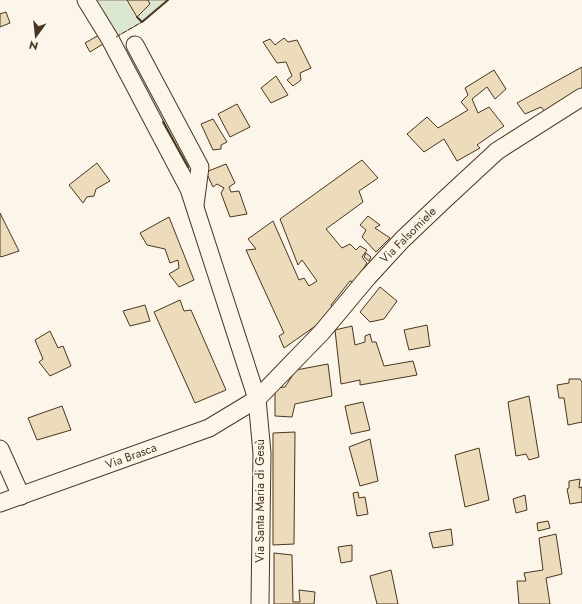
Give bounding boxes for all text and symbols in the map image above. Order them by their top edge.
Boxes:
north arrow [16,16,56,56]
text: N [27,37,40,55]
street label: Via Falsomiele [376,203,440,267]
street label: Via Brasca [103,438,159,474]
street label: Via Santa Maria di Gesù [251,439,269,563]

